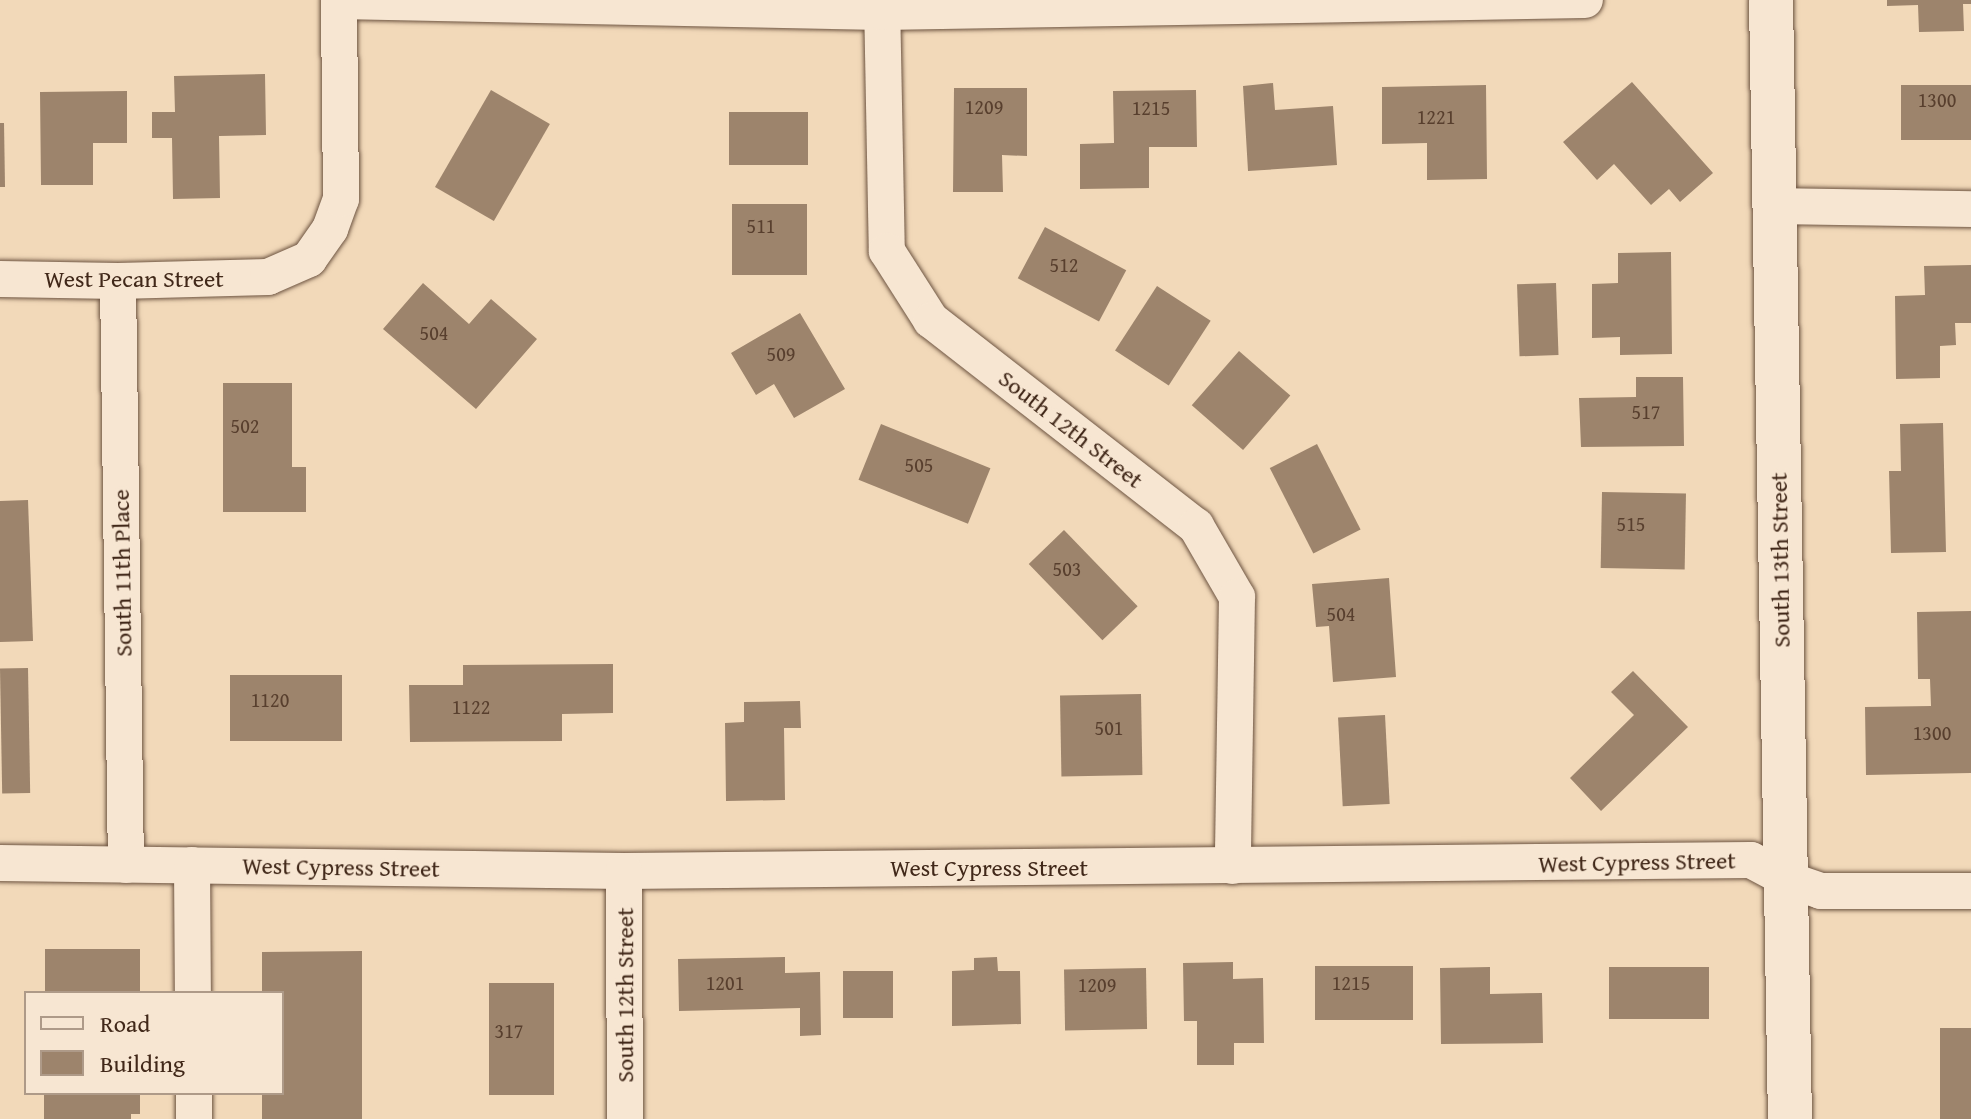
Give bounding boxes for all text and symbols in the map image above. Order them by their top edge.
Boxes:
house number: 1300 [1918,87,1956,111]
house number: 1209 [965,94,1003,118]
house number: 1215 [1132,95,1170,119]
house number: 1221 [1417,104,1455,128]
house number: 511 [747,213,775,237]
house number: 512 [1050,252,1078,276]
street label: West Pecan Street [44,265,224,293]
house number: 504 [420,320,448,344]
house number: 509 [767,341,795,365]
street label: South 12th Street [993,364,1149,494]
house number: 517 [1632,399,1660,423]
house number: 502 [231,413,259,437]
house number: 505 [905,452,933,476]
street label: South 13th Street [1764,472,1796,648]
street label: South 11th Place [106,489,138,657]
house number: 515 [1617,511,1645,535]
house number: 503 [1053,556,1081,580]
house number: 504 [1327,601,1355,625]
house number: 1120 [251,687,289,711]
house number: 1122 [452,694,490,718]
house number: 501 [1095,715,1123,739]
house number: 1300 [1913,720,1951,744]
street label: West Cypress Street [1538,846,1736,878]
street label: West Cypress Street [242,851,440,883]
street label: West Cypress Street [890,854,1088,882]
street label: South 12th Street [611,907,639,1083]
house number: 1201 [706,970,744,994]
house number: 1215 [1332,970,1370,994]
house number: 1209 [1078,972,1116,996]
legend [24,991,284,1095]
text: Road [100,1006,150,1041]
house number: 317 [495,1018,523,1042]
text: Building [100,1046,185,1081]

